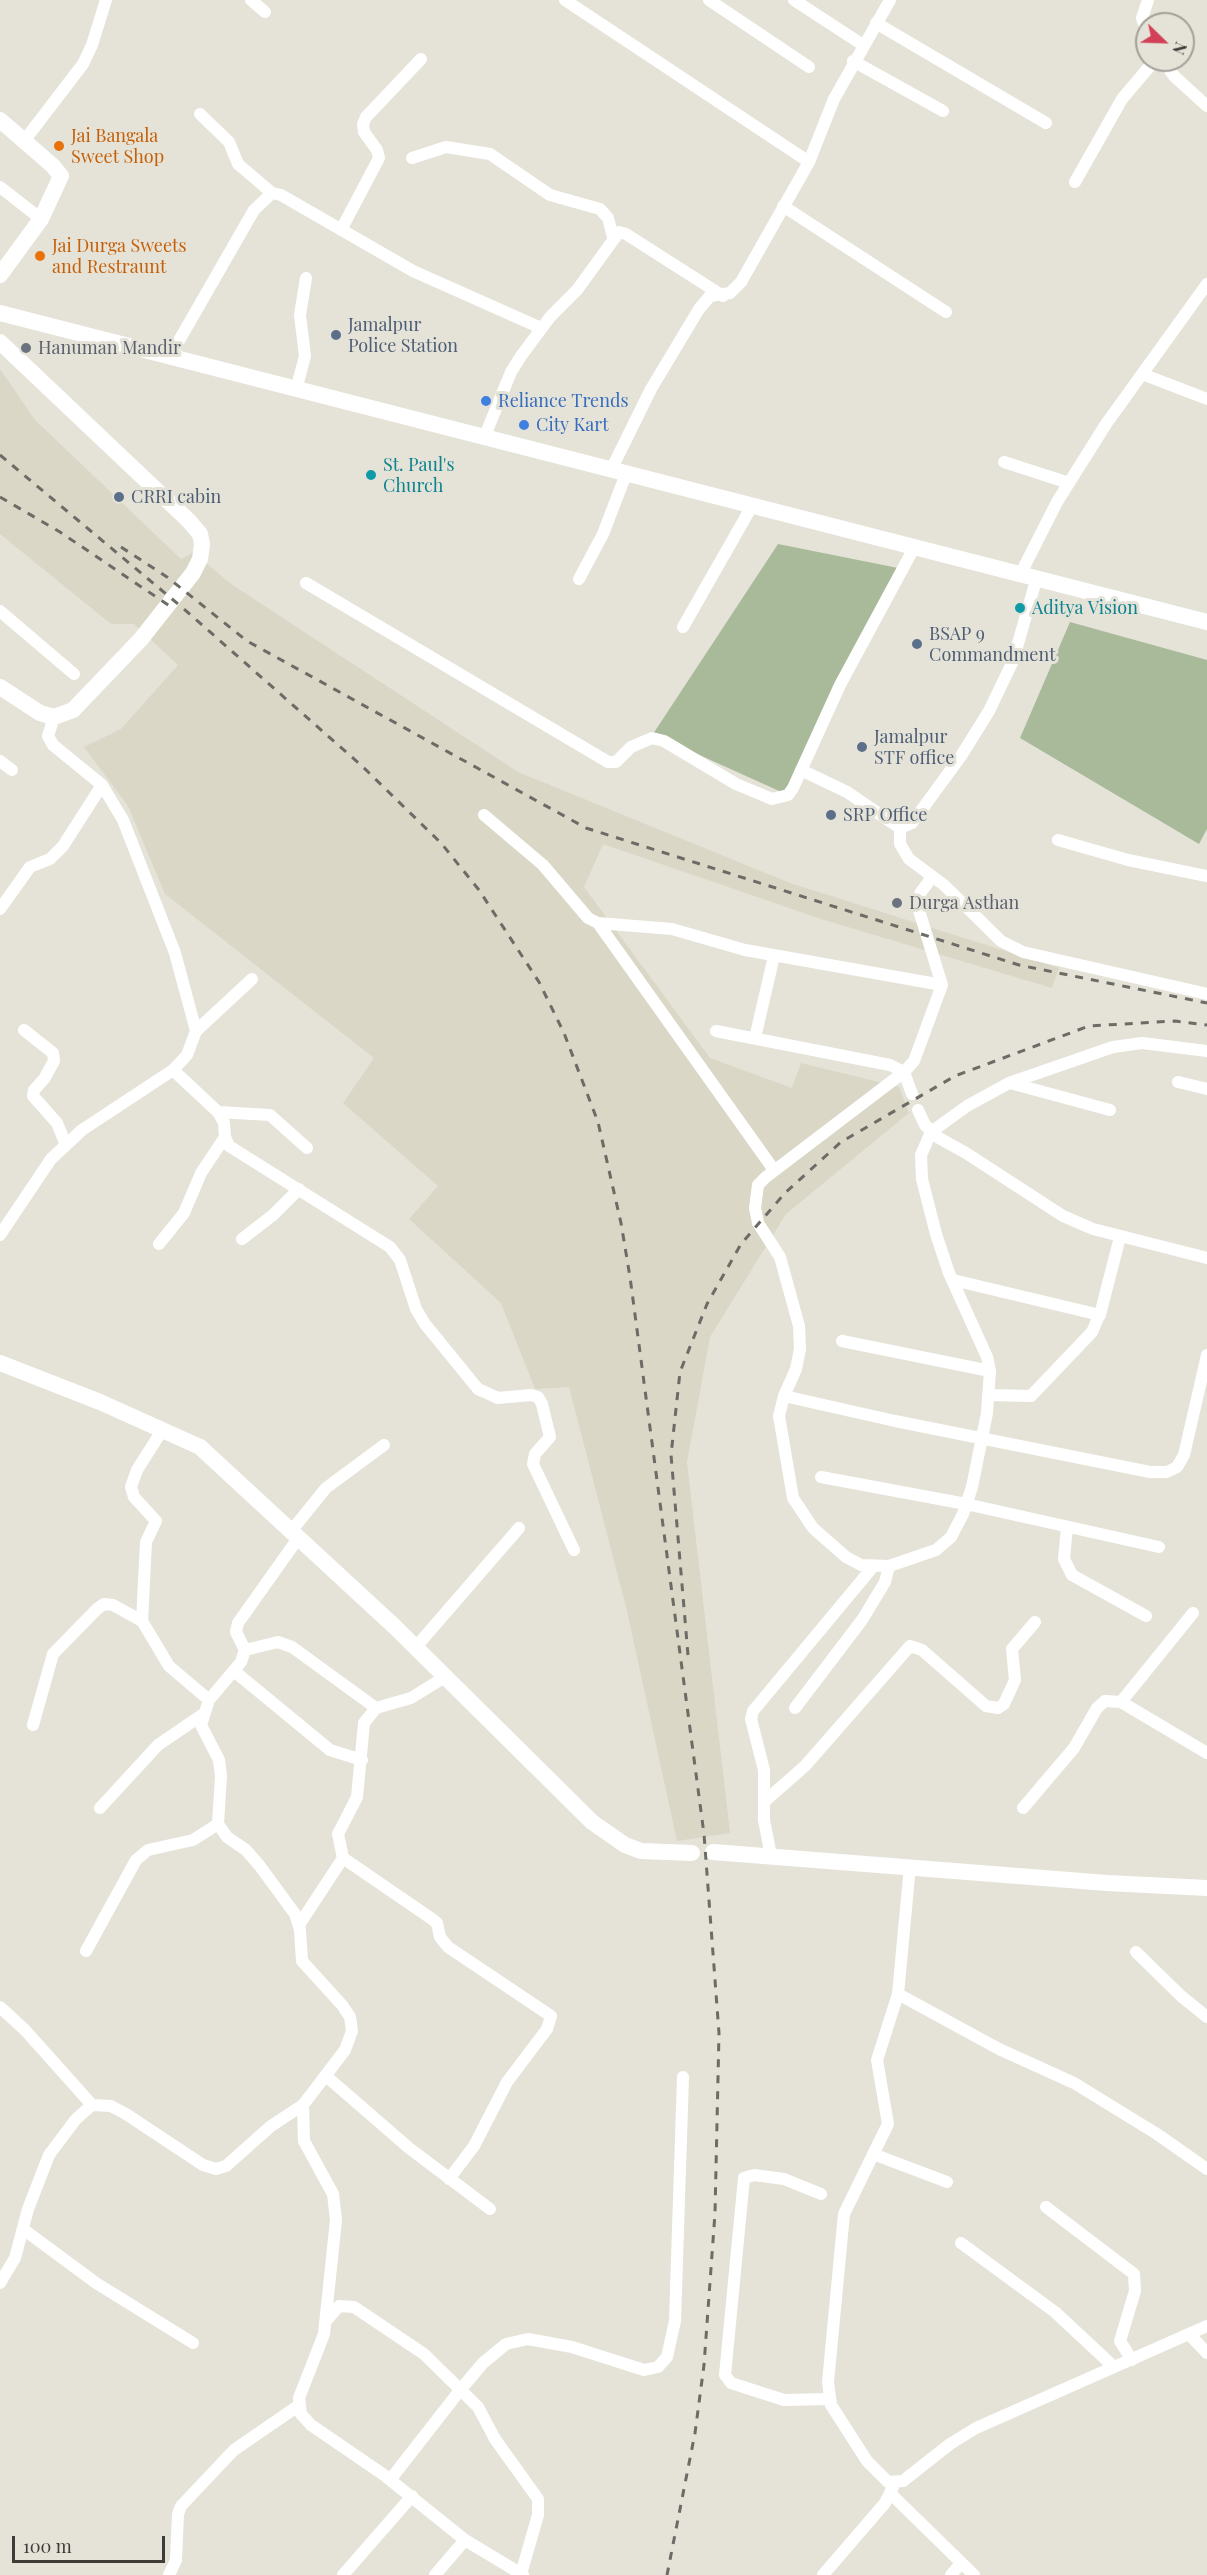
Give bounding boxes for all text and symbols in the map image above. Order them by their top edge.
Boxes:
north arrow [1135,12,1195,72]
text: N [1168,39,1192,58]
place label: Jai Bangala Sweet Shop [71,125,164,168]
marker: Jai Bangala Sweet Shop [52,139,66,153]
place label: Jai Durga Sweets and Restraunt [52,235,186,278]
marker: Jai Durga Sweets and Restraunt [33,249,47,263]
place label: Jamalpur Police Station [348,314,458,356]
marker: Jamalpur Police Station [329,328,343,342]
place label: Hanuman Mandir [38,337,181,359]
marker: Hanuman Mandir [19,341,33,355]
place label: Reliance Trends [498,390,628,412]
marker: Reliance Trends [479,394,493,408]
place label: City Kart [536,414,609,436]
marker: City Kart [517,418,531,432]
place label: St. Paul's Church [383,454,455,496]
marker: St. Paul's Church [364,468,378,482]
place label: CRRI cabin [131,486,221,508]
marker: CRRI cabin [112,490,126,504]
place label: Aditya Vision [1032,597,1138,619]
marker: Aditya Vision [1013,601,1027,615]
place label: BSAP 9 Commandment [929,623,1056,666]
marker: BSAP 9 Commandment [910,637,924,651]
place label: Jamalpur STF office [874,726,954,768]
marker: Jamalpur STF office [855,740,869,754]
place label: SRP Office [843,804,927,826]
marker: SRP Office [824,808,838,822]
place label: Durga Asthan [909,892,1019,914]
marker: Durga Asthan [890,896,904,910]
scale bar [15,2524,168,2562]
text: 100 m [23,2534,72,2558]

